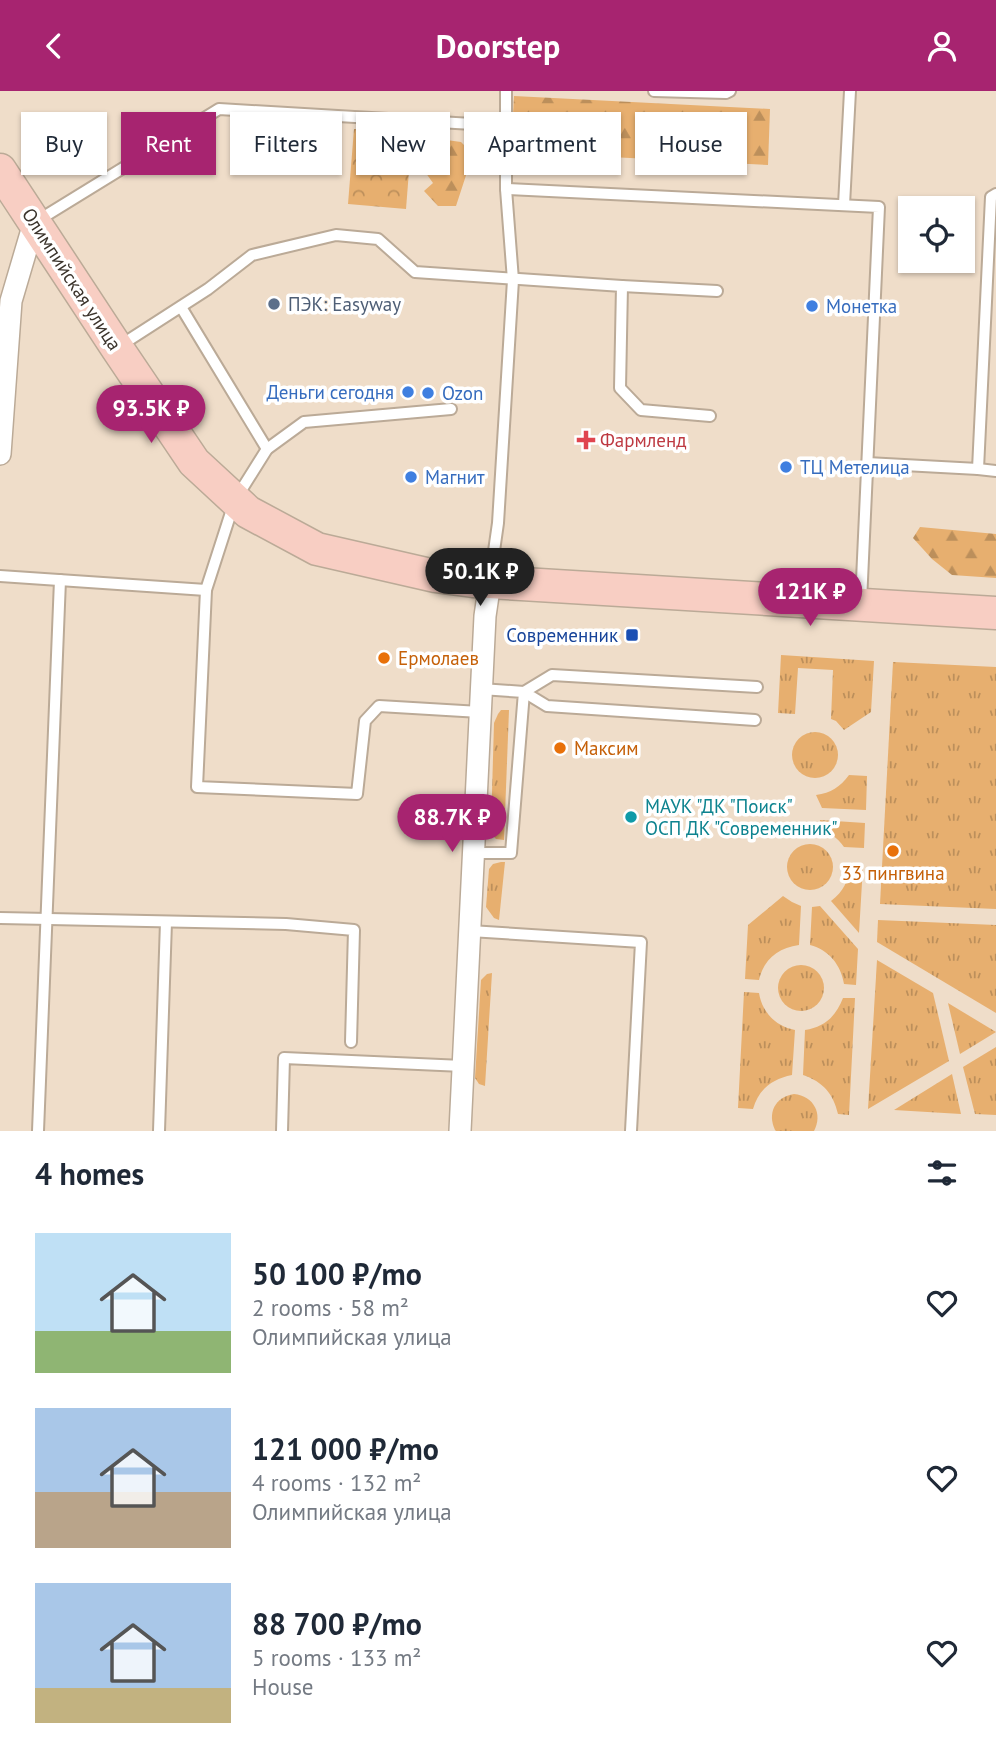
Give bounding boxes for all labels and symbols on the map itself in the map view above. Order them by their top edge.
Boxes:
street label: Олимпийская улица [17,203,127,355]
place label: ПЭК: Easyway [288,292,401,316]
place label: Монетка [826,294,897,318]
marker: ПЭК: Easyway [266,296,282,312]
marker: Монетка [804,298,820,314]
place label: Деньги сегодня [266,380,394,404]
place label: Ozon [442,381,483,405]
marker: Деньги сегодня [400,384,416,400]
pin: 93.5K ₽ [86,385,216,445]
marker: Ozon [420,385,436,401]
place label: Фармленд [600,428,687,452]
marker: Фармленд [578,432,594,448]
place label: ТЦ Метелица [800,455,910,479]
marker: ТЦ Метелица [778,459,794,475]
place label: Магнит [425,465,485,489]
marker: Магнит [403,469,419,485]
pin: 50.1K ₽ [415,549,545,608]
pin: 121K ₽ [753,568,867,628]
place label: Современник [506,623,618,647]
marker: Современник [624,627,640,643]
place label: Ермолаев [398,646,479,670]
marker: Ермолаев [376,650,392,666]
place label: Максим [574,736,639,760]
marker: Максим [552,740,568,756]
place label: МАУК "ДК "Поиск" ОСП ДК "Современник" [645,794,838,840]
pin: 88.7K ₽ [387,795,517,854]
marker: МАУК "ДК "Поиск" ОСП ДК "Современник" [623,809,639,825]
marker: 33 пингвина [885,843,901,859]
place label: 33 пингвина [841,861,945,885]

